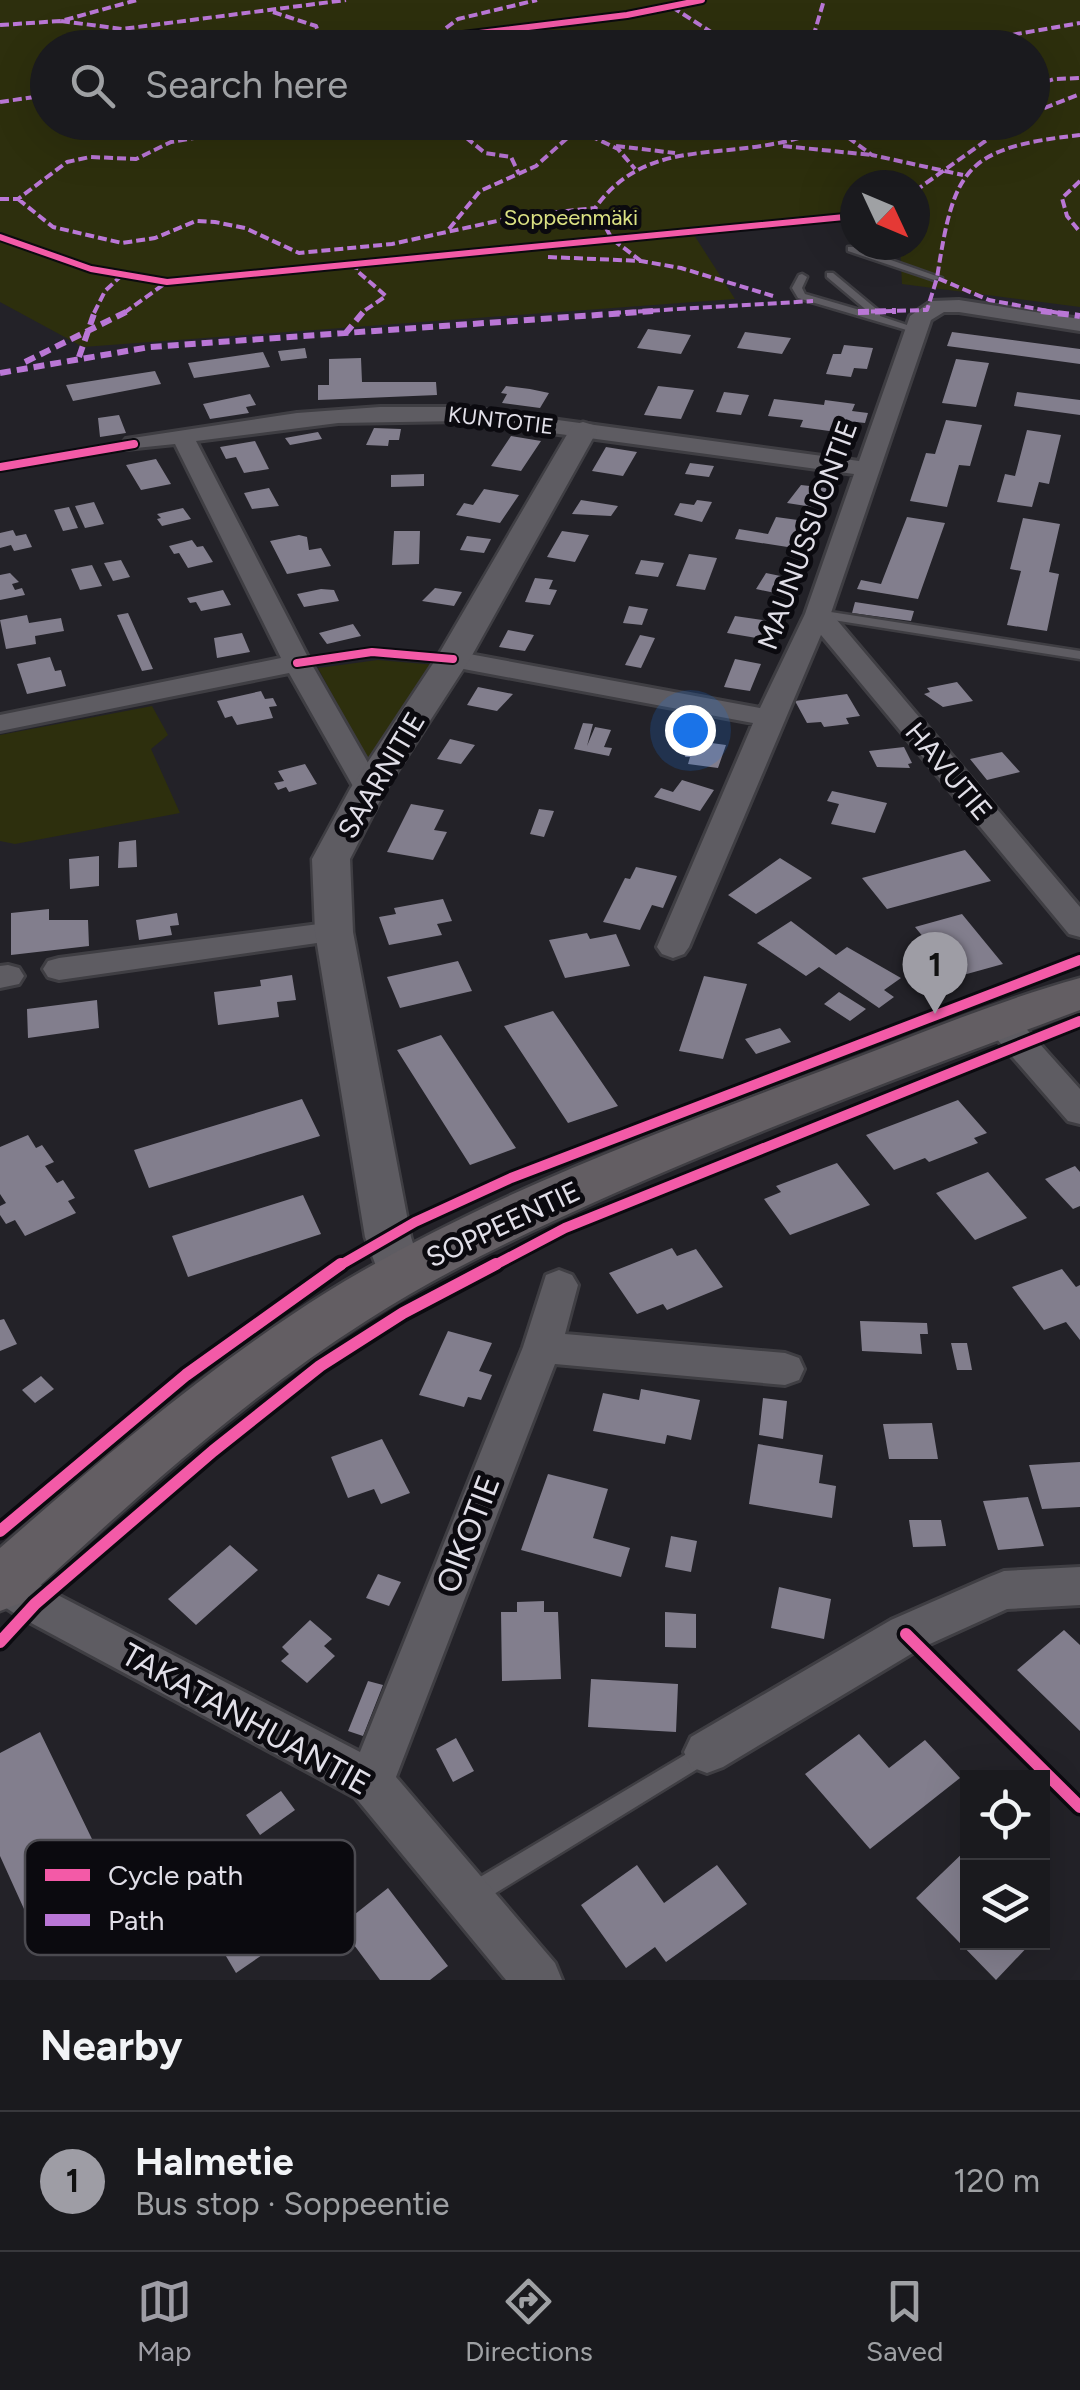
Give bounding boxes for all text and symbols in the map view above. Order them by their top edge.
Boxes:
search box [30,30,1050,140]
icon: search [65,58,120,113]
text: Search here [145,62,348,108]
north arrow [840,170,930,260]
park label: Soppeenmäki [504,204,638,231]
street label: KUNTOTIE [447,401,555,440]
street label: MAUNUSSUONTIE [750,416,864,654]
your location [665,705,716,756]
street label: SAARNITIE [330,706,432,844]
street label: HAVUTIE [898,715,1000,827]
pin: 1 [902,932,968,1014]
street label: SOPPEENTIE [421,1174,585,1274]
street label: OIKOTIE [428,1470,508,1598]
street label: TAKATANHUANTIE [115,1635,377,1803]
map controls [960,1770,1050,1950]
button: locate [960,1770,1050,1860]
legend [25,1840,355,1955]
text: Cycle path [108,1858,243,1892]
button: layers [960,1860,1050,1950]
text: Path [108,1903,164,1937]
text: Nearby [40,2020,182,2071]
text: Halmetie [135,2139,294,2185]
text: 1 [66,2162,79,2200]
text: 120 m [953,2162,1040,2200]
text: Bus stop · Soppeentie [135,2185,449,2223]
tab: Map [137,2274,192,2368]
tab: Directions [465,2274,593,2368]
tab: Saved [866,2274,943,2368]

